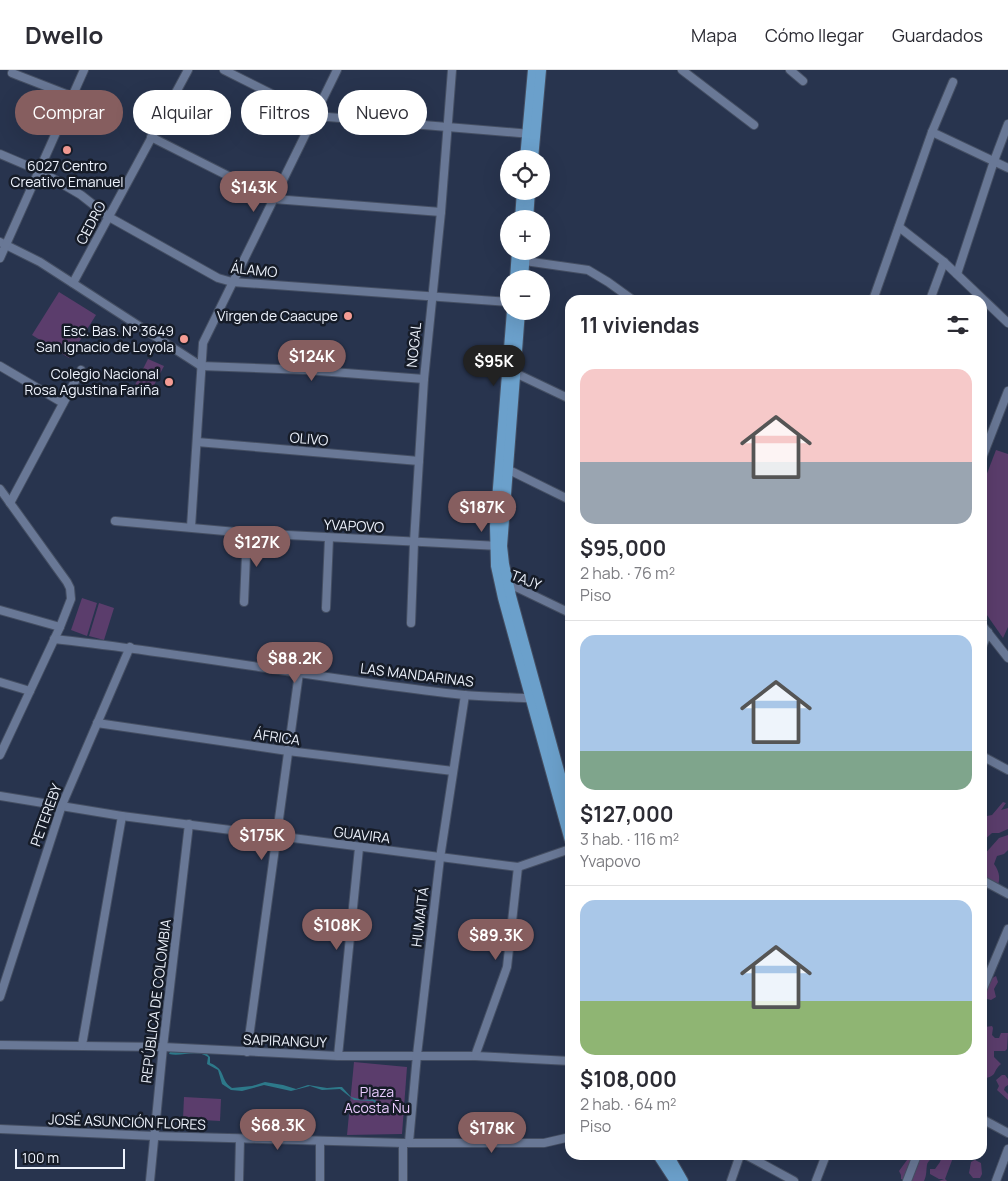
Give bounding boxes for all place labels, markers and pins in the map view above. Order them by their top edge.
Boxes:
marker: 6027 Centro Creativo Emanuel [61,144,73,156]
place label: 6027 Centro Creativo Emanuel [10,156,124,191]
pin: $143K [219,170,289,213]
place label: Virgen de Caacupe [217,306,338,325]
marker: Virgen de Caacupe [342,310,354,322]
place label: Esc. Bas. N° 3649 San Ignacio de Loyola [36,321,174,356]
marker: Esc. Bas. N° 3649 San Ignacio de Loyola [178,333,190,345]
pin: $124K [277,340,347,382]
pin: $95K [464,344,524,387]
place label: Colegio Nacional Rosa Agustina Fariña [24,364,159,399]
marker: Colegio Nacional Rosa Agustina Fariña [163,376,175,388]
pin: $187K [447,490,517,533]
pin: $127K [222,526,292,568]
pin: $88.2K [254,642,336,684]
pin: $175K [227,818,297,861]
pin: $108K [302,908,372,951]
pin: $89.3K [455,918,537,961]
pin: $68.3K [237,1108,319,1151]
pin: $178K [457,1112,527,1154]

